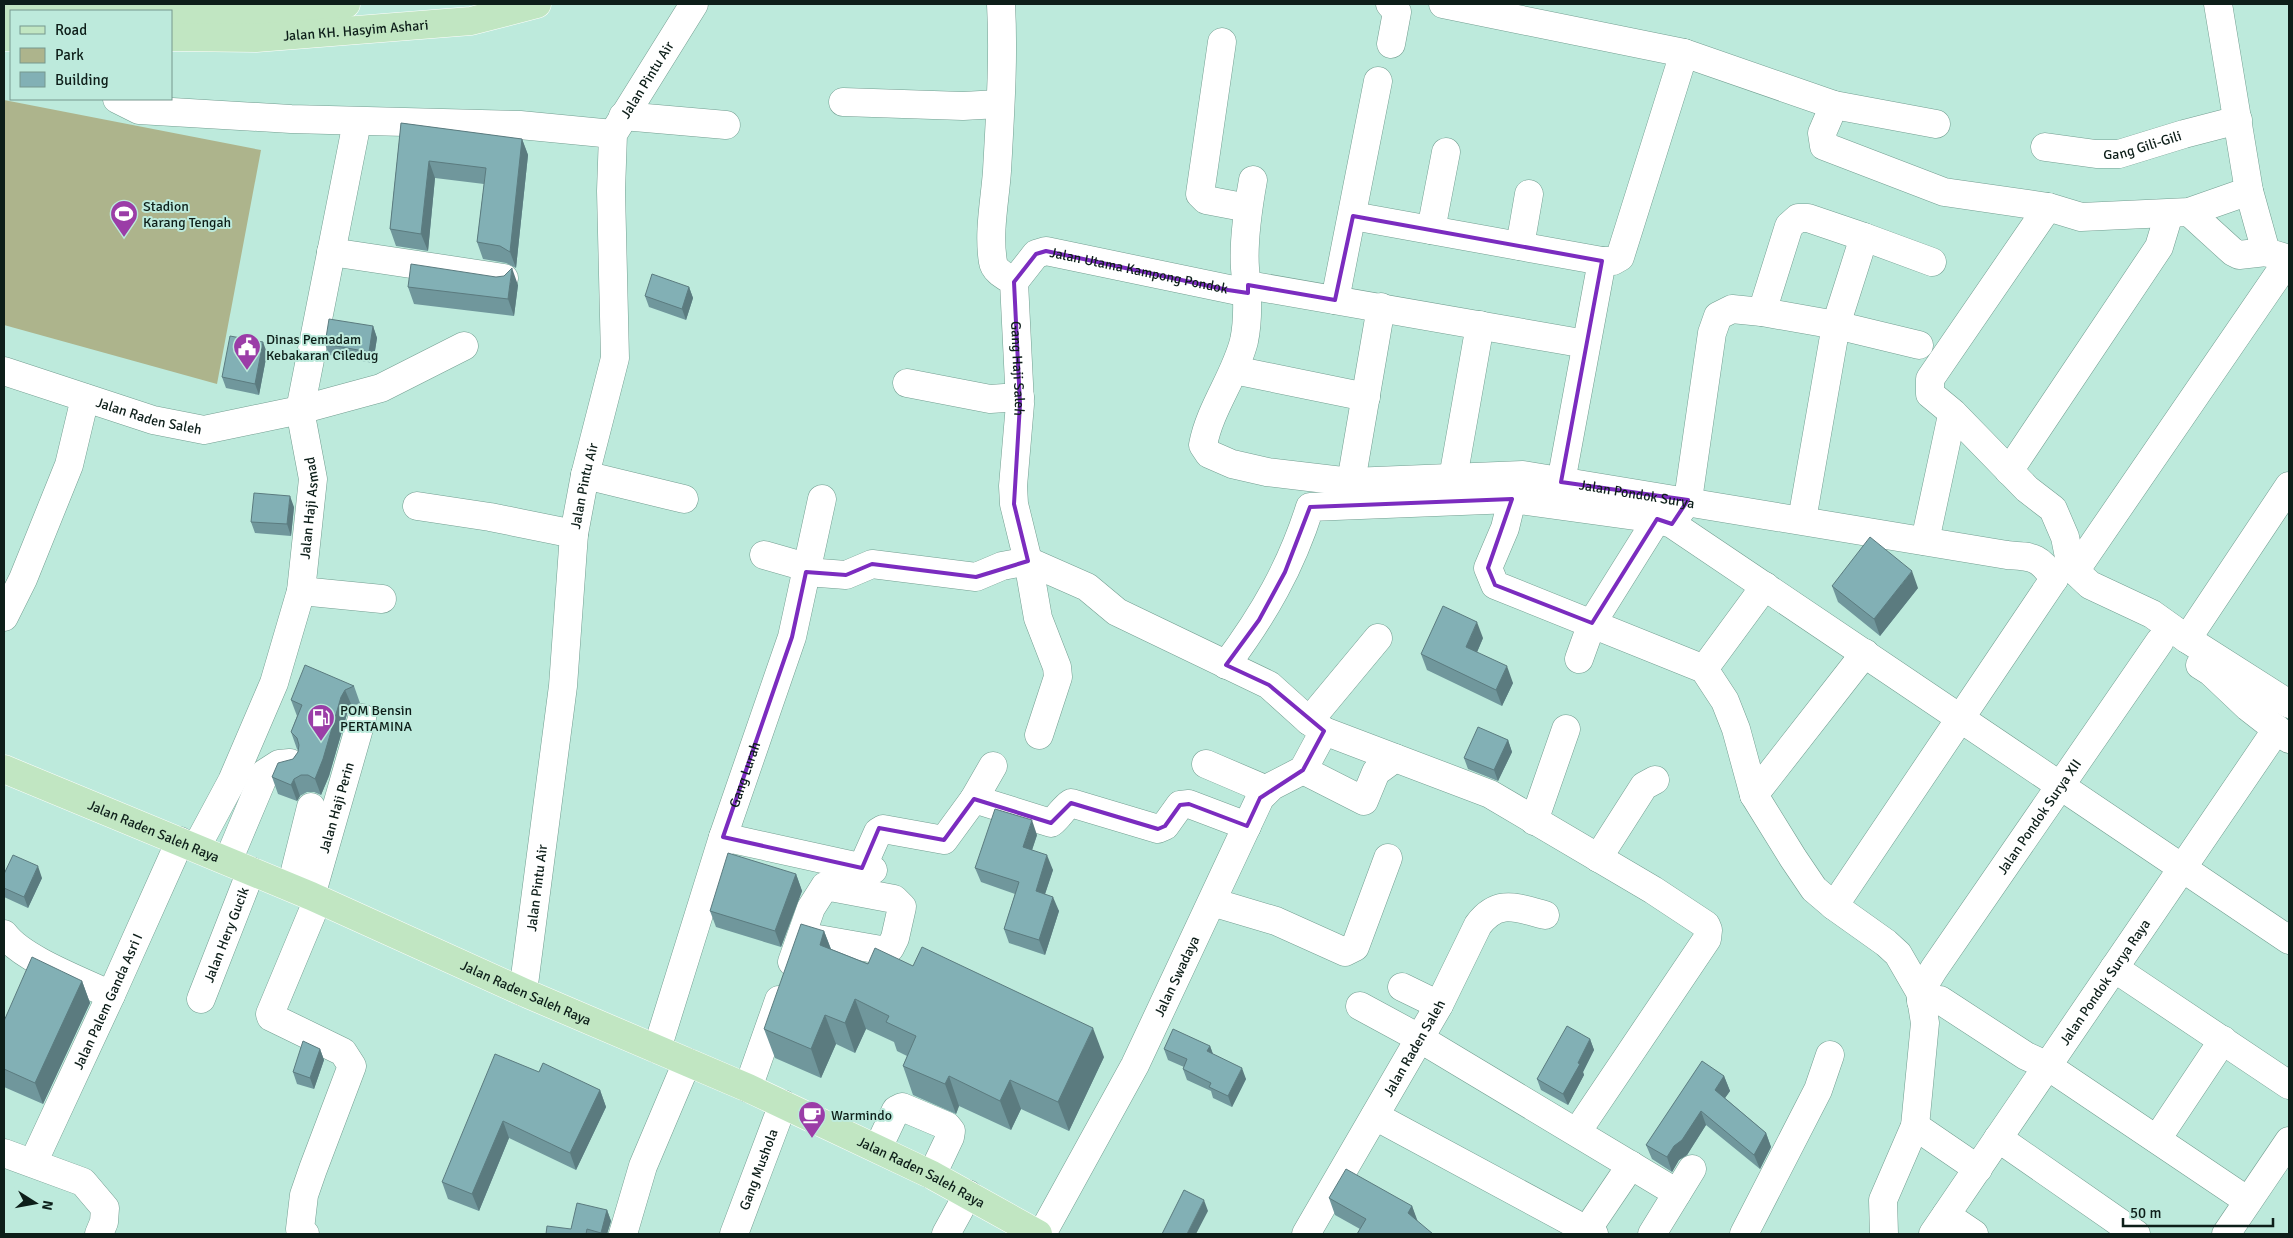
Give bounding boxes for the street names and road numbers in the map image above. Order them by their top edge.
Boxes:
street label: Jalan KH. Hasyim Ashari [282,16,429,45]
street label: Jalan Pintu Air [617,37,678,122]
street label: Gang Gili-Gili [2103,127,2184,163]
street label: Jalan Utama Kampong Pondok [1048,244,1229,298]
street label: Gang Haji Saleh [1007,321,1028,417]
street label: Jalan Raden Saleh [94,394,203,438]
street label: Jalan Pintu Air [567,440,602,531]
street label: Jalan Haji Asmad [296,456,322,560]
street label: Jalan Pondok Surya [1578,476,1696,512]
street label: Gang Lurah [726,740,764,810]
street label: Jalan Pondok Surya XII [1994,756,2085,878]
street label: Jalan Haji Perin [316,760,358,855]
street label: Jalan Raden Saleh Raya [85,797,222,866]
street label: Jalan Pintu Air [523,843,551,932]
street label: Jalan Hery Gucik [200,885,253,985]
street label: Jalan Pondok Surya Raya [2056,916,2154,1048]
street label: Jalan Palem Ganda Asri I [70,931,146,1072]
street label: Jalan Swadaya [1151,933,1203,1020]
street label: Jalan Raden Saleh Raya [458,957,594,1029]
street label: Jalan Raden Saleh [1380,997,1449,1100]
street label: Gang Mushola [736,1127,782,1213]
street label: Jalan Raden Saleh Raya [854,1133,988,1212]

